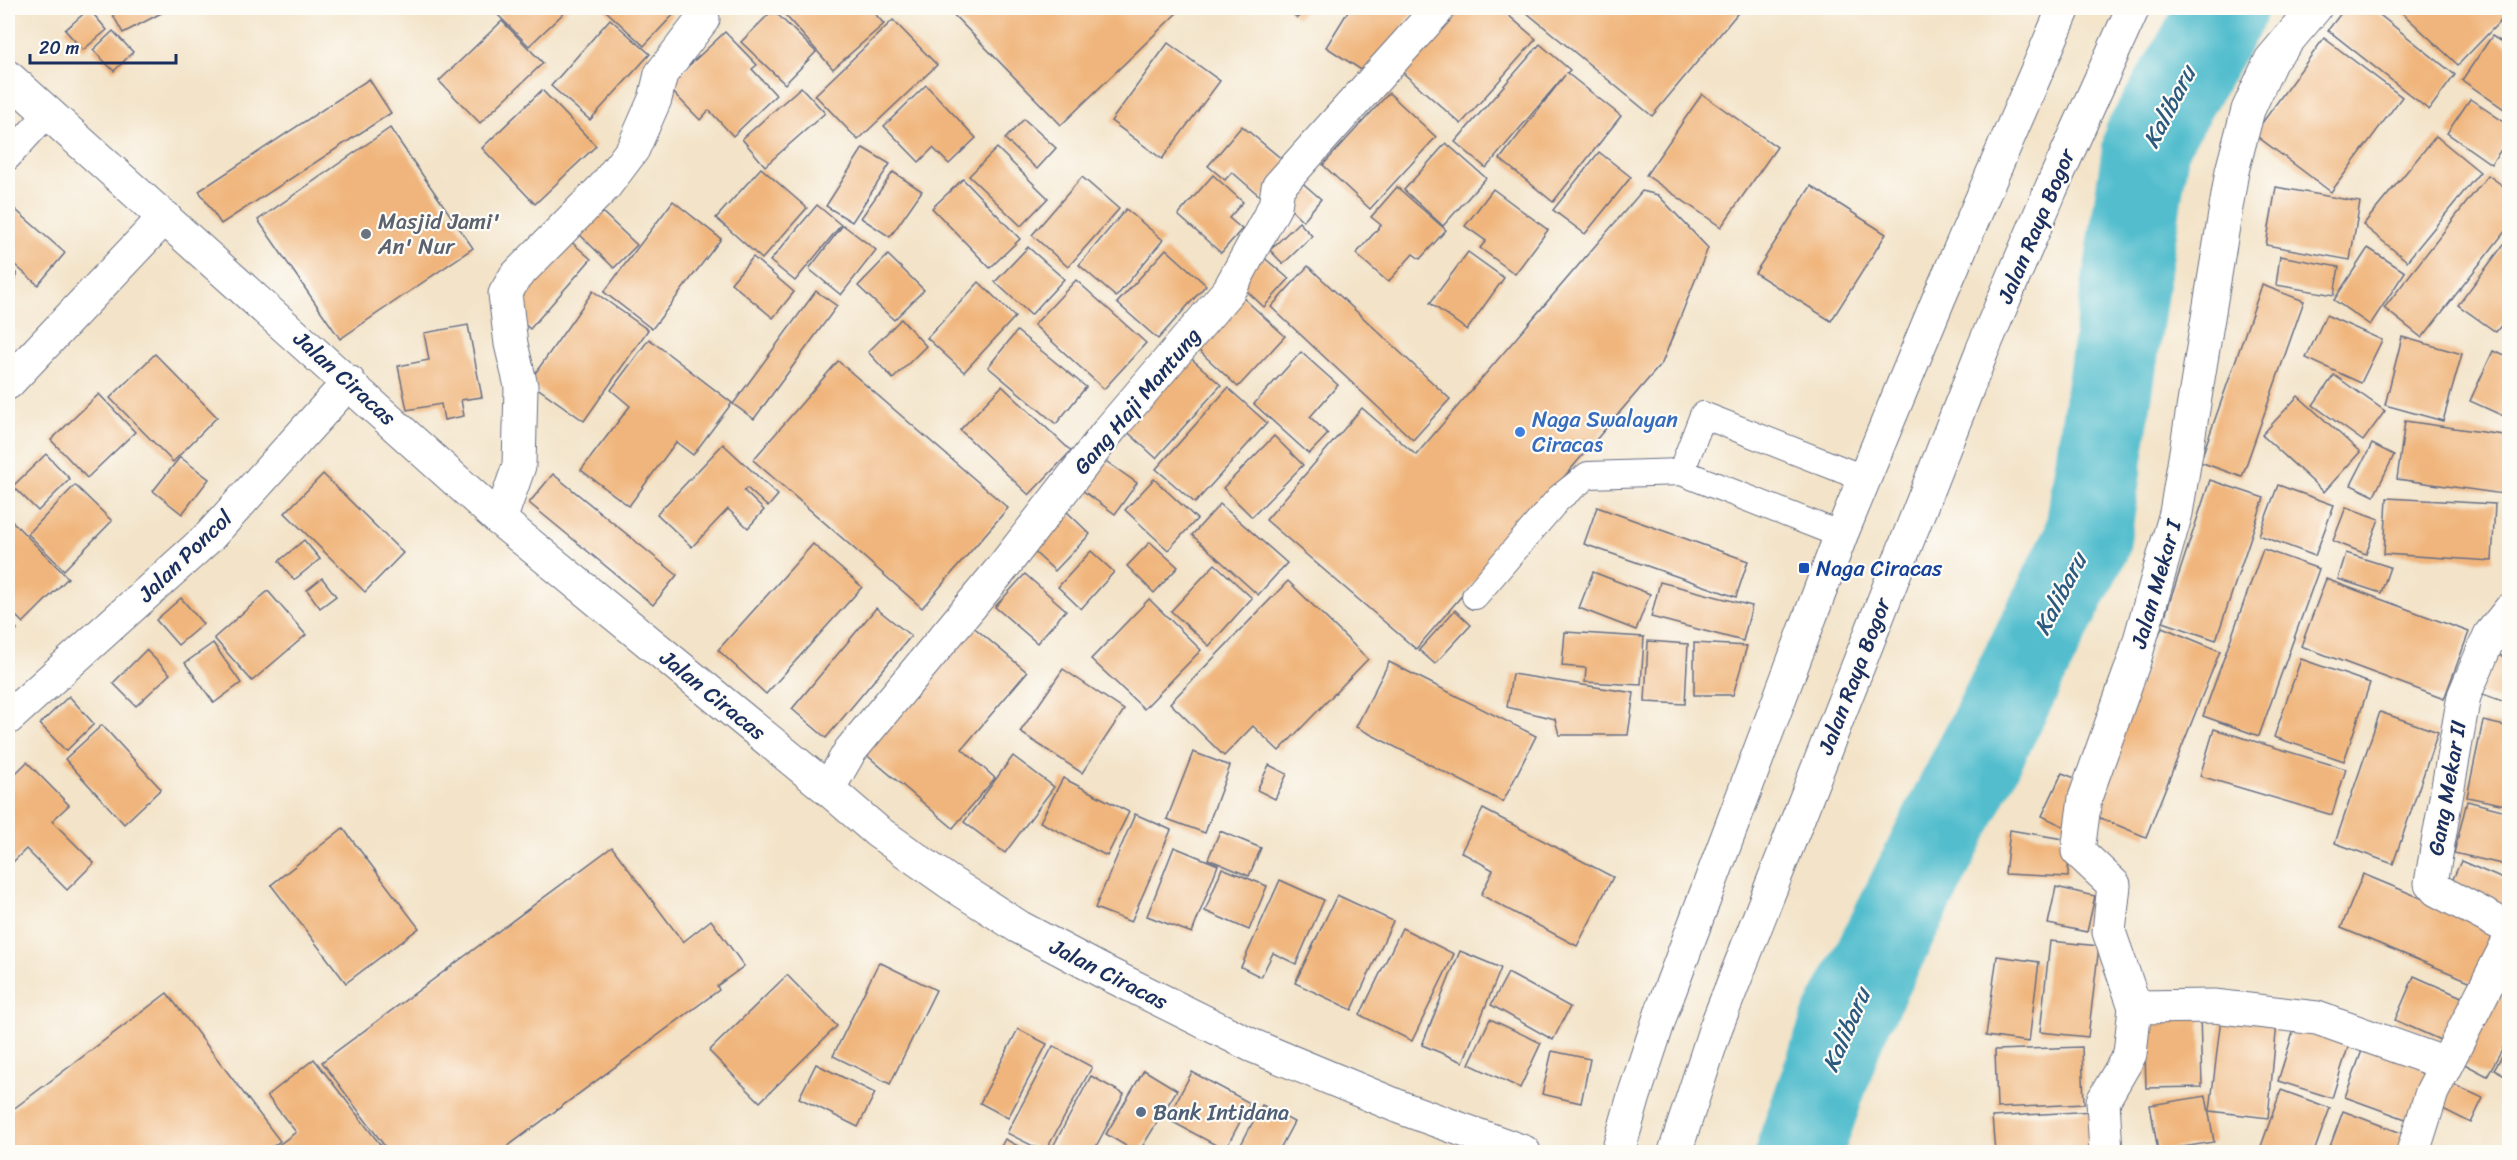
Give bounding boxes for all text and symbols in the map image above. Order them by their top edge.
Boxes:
scale bar [30,27,176,65]
text: 20 m [39,32,79,64]
water label: Kalibaru [2130,56,2209,156]
street label: Jalan Raya Bogor [1985,141,2087,310]
place label: Masjid Jami' An' Nur [377,202,500,266]
marker: Masjid Jami' An' Nur [359,227,373,241]
street label: Gang Haji Mantung [1063,318,1211,484]
street label: Jalan Ciracas [284,320,406,436]
place label: Naga Swalayan Ciracas [1532,400,1678,464]
marker: Naga Swalayan Ciracas [1513,425,1527,439]
street label: Jalan Poncol [127,500,242,613]
street label: Jalan Mekar I [2119,514,2193,654]
water label: Kalibaru [2021,543,2100,643]
place label: Naga Ciracas [1816,549,1943,588]
marker: Naga Ciracas [1797,561,1811,575]
street label: Jalan Raya Bogor [1806,590,1902,761]
street label: Jalan Ciracas [650,639,776,751]
street label: Gang Mekar II [2416,717,2478,859]
street label: Jalan Ciracas [1042,927,1176,1021]
water label: Kalibaru [1810,979,1884,1079]
place label: Bank Intidana [1153,1093,1289,1132]
marker: Bank Intidana [1134,1105,1148,1119]

